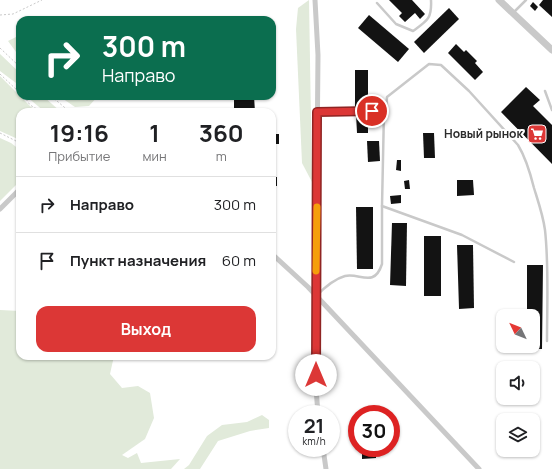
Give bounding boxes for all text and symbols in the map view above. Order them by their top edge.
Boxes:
text: 300 m [102,27,186,65]
icon: right [36,32,88,84]
text: Направо [102,63,176,87]
pin [355,94,389,128]
icon: arrive [361,100,383,122]
text: 19:16 [50,116,109,149]
text: 1 [149,116,160,149]
text: 360 [199,116,244,149]
supermarket icon: Новый рынок [526,123,548,145]
place label: Новый рынок [444,125,524,142]
text: Прибытие [48,147,110,165]
text: мин [143,147,167,165]
text: m [216,147,227,165]
icon: right [36,194,58,216]
text: Направо [70,194,134,215]
text: 300 m [214,194,256,215]
icon: arrive [36,250,58,272]
text: Пункт назначения [70,250,206,271]
text: 60 m [222,250,256,271]
button: Выход [36,306,256,352]
north arrow [496,309,540,353]
map controls [496,309,540,457]
position arrow [295,354,337,396]
button: sound [496,361,540,405]
speed limit sign: 30 [348,405,400,457]
text: 21 [304,412,324,439]
button: layers [496,413,540,457]
text: km/h [302,434,326,448]

